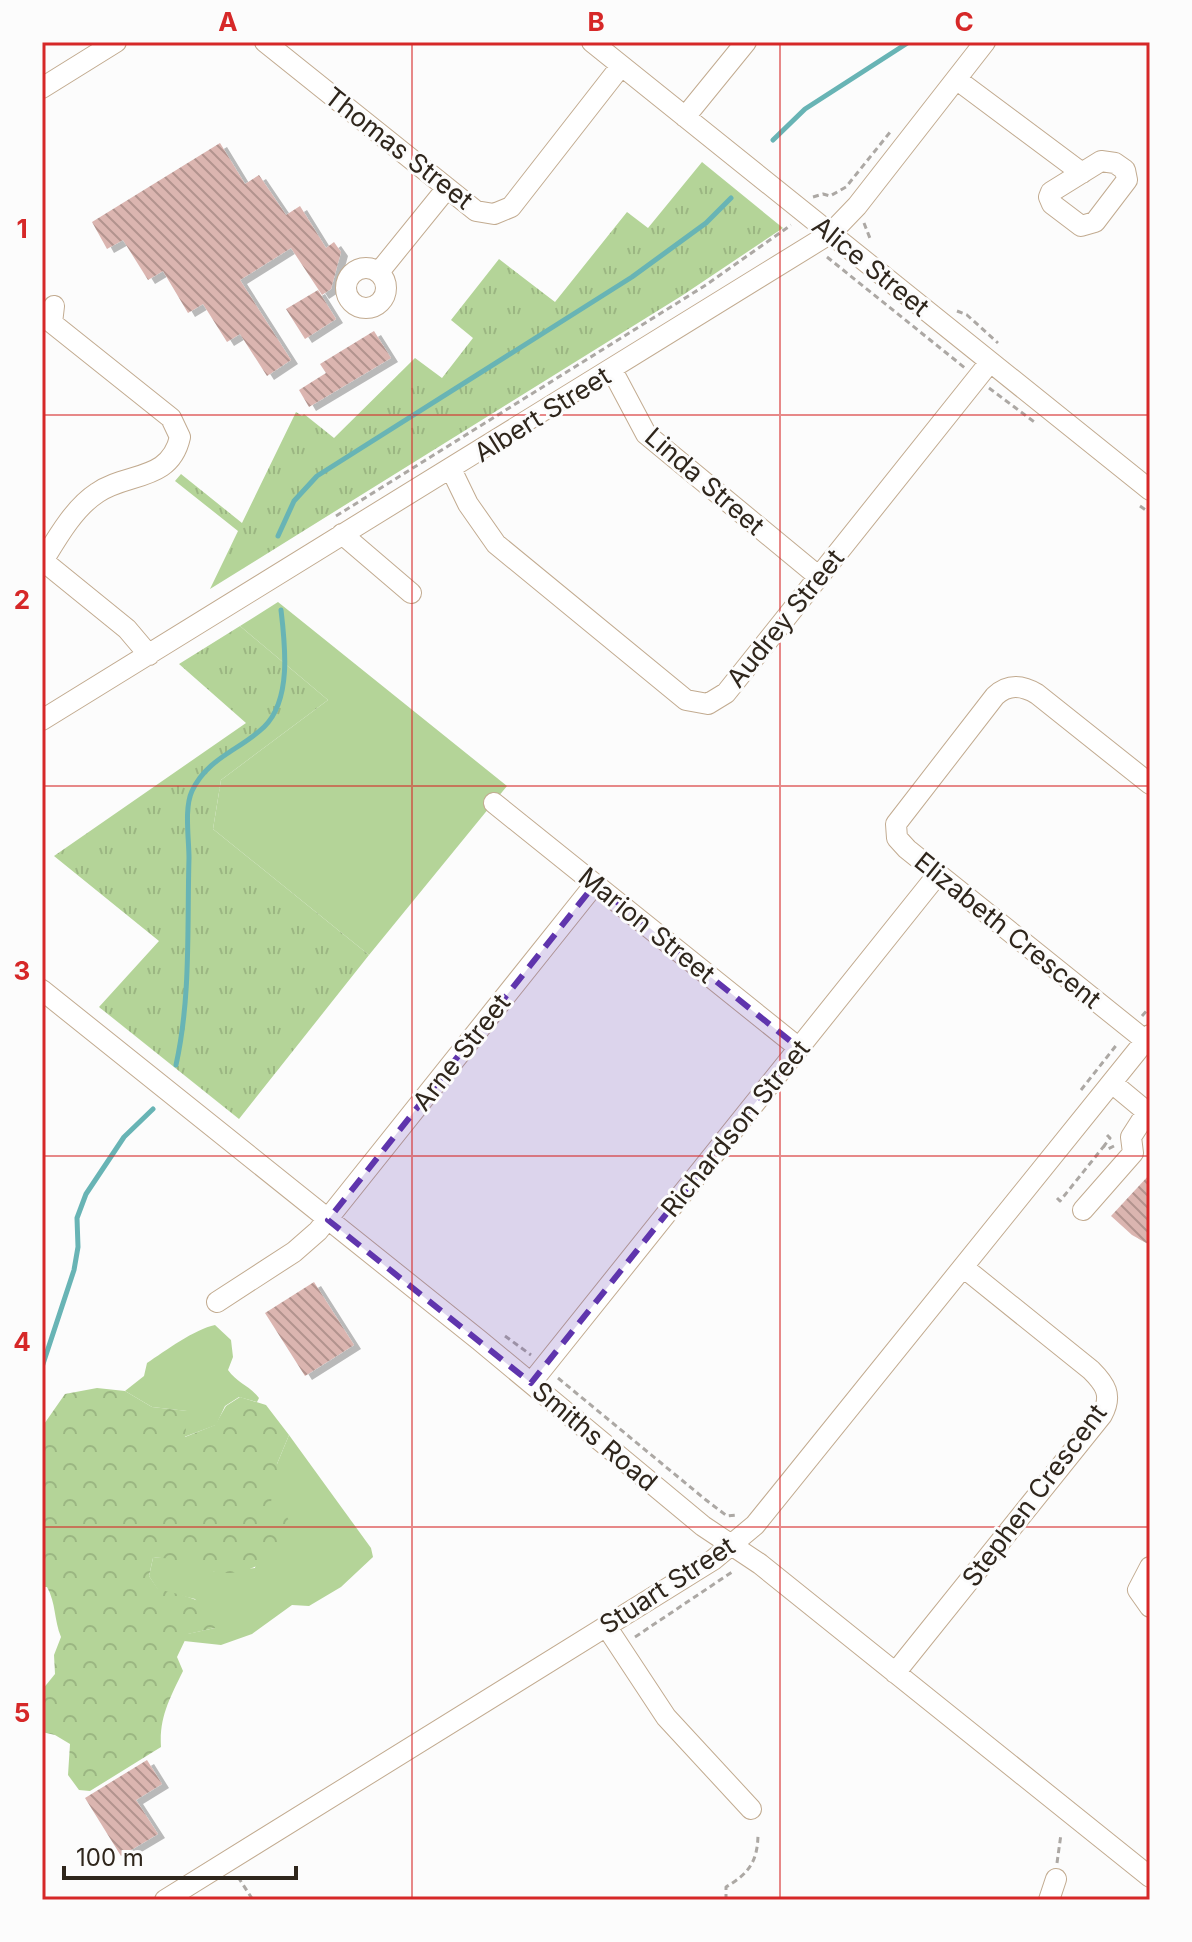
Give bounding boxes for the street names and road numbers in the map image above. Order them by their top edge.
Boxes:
street label: Thomas Street [319,81,479,215]
street label: Alice Street [806,210,936,322]
street label: Albert Street [468,360,616,468]
street label: Linda Street [639,421,771,541]
street label: Audrey Street [720,543,850,693]
street label: Elizabeth Crescent [909,845,1107,1015]
street label: Marion Street [573,861,721,989]
street label: Arne Street [406,988,516,1116]
street label: Richardson Street [654,1033,816,1223]
street label: Smiths Road [526,1375,664,1497]
street label: Stephen Crescent [955,1398,1113,1592]
street label: Stuart Street [594,1530,740,1640]

